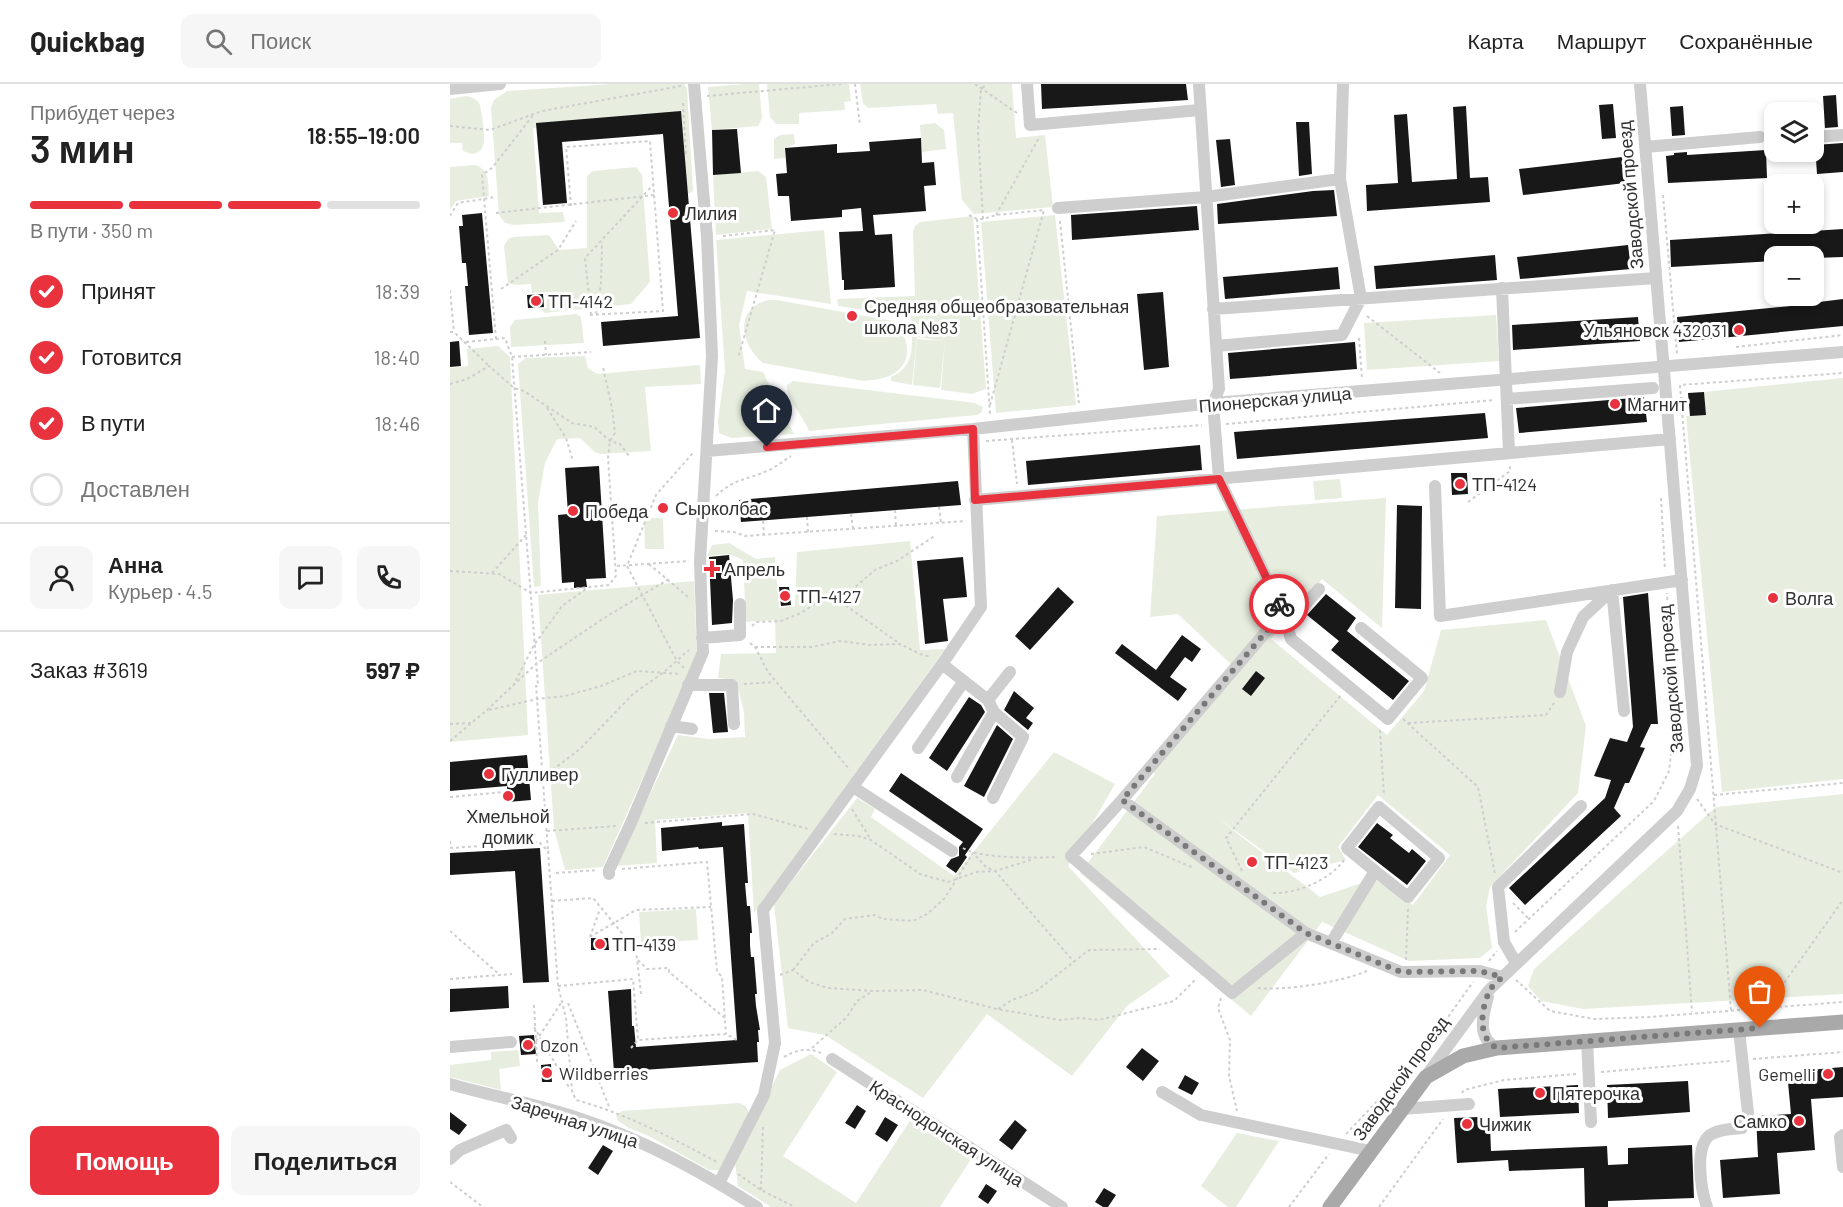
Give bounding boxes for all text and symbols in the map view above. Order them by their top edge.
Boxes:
search box [181,14,601,68]
text: Quickbag [30,24,145,58]
icon: search [202,25,235,58]
text: Поиск [250,27,311,53]
text: Карта [1468,28,1524,53]
text: Маршрут [1557,28,1646,53]
text: Сохранённые [1679,28,1813,53]
text: Прибудет через [30,100,175,124]
map controls [1764,102,1824,306]
button: layers [1764,102,1824,162]
street label: Заводской проезд [1613,119,1647,270]
text: 18:55–19:00 [307,122,420,148]
text: 3 мин [30,124,135,171]
button: + [1764,174,1824,234]
place label: Лилия [685,202,737,224]
marker: Лилия [666,206,680,220]
text: В пути · 350 m [30,218,153,242]
button: − [1764,246,1824,306]
icon: check [30,275,63,308]
text: Принят [81,277,155,303]
text: 18:39 [375,279,420,303]
place label: ТП-4142 [548,290,613,312]
marker: ТП-4142 [529,294,543,308]
place label: Средняя общеобразовательная школа №83 [864,295,1129,338]
marker: Средняя общеобразовательная школа №83 [845,309,859,323]
place label: Ульяновск 432031 [1583,319,1727,341]
marker: Ульяновск 432031 [1732,323,1746,337]
icon: check [30,341,63,374]
text: Готовится [81,343,182,369]
text: 18:40 [373,345,420,369]
street label: Пионерская улица [1198,381,1353,417]
pin [741,385,792,447]
place label: Магнит [1627,393,1687,415]
icon: home [750,394,783,427]
marker: Магнит [1608,397,1622,411]
icon: check [30,407,63,440]
text: В пути [81,409,145,435]
text: 18:46 [374,411,420,435]
place label: ТП-4124 [1472,473,1537,495]
text: Доставлен [81,475,190,501]
marker: ТП-4124 [1453,477,1467,491]
place label: Сырколбас [675,497,768,519]
place label: Победа [585,500,649,522]
marker: Сырколбас [656,501,670,515]
marker: Победа [566,504,580,518]
button: person [30,546,93,609]
button: chat [279,546,342,609]
button: phone [357,546,420,609]
text: Анна [108,551,163,577]
place label: Апрель [724,558,785,580]
marker: Апрель [705,562,719,576]
courier [1249,574,1309,634]
text: Курьер · 4.5 [108,579,212,603]
place label: ТП-4127 [797,585,861,607]
place label: Волга [1785,587,1834,609]
icon: bike [1263,588,1296,621]
marker: ТП-4127 [778,589,792,603]
marker: Волга [1766,591,1780,605]
street label: Заводской проезд [1653,603,1687,754]
text: Заказ #3619 [30,656,148,682]
text: 597 ₽ [366,657,420,683]
place label: Гулливер [501,763,579,785]
marker: Гулливер [482,767,496,781]
marker: Хмельной домик [501,789,515,803]
place label: Хмельной домик [466,805,550,848]
place label: ТП-4123 [1264,851,1328,873]
marker: ТП-4123 [1245,855,1259,869]
place label: ТП-4139 [612,933,676,955]
marker: ТП-4139 [593,937,607,951]
pin [1734,966,1785,1028]
icon: bag [1743,975,1776,1008]
street label: Заводской проезд [1347,1011,1453,1145]
place label: Ozon [540,1034,579,1056]
marker: Ozon [521,1038,535,1052]
place label: Wildberries [559,1062,648,1084]
place label: Gemelli [1758,1063,1816,1085]
marker: Wildberries [540,1066,554,1080]
marker: Gemelli [1821,1067,1835,1081]
street label: Краснодонская улица [866,1075,1029,1192]
place label: Пятерочка [1552,1082,1641,1104]
marker: Пятерочка [1533,1086,1547,1100]
street label: Заречная улица [509,1090,642,1152]
place label: Самко [1733,1110,1787,1132]
place label: Чижик [1479,1113,1531,1135]
marker: Самко [1792,1114,1806,1128]
marker: Чижик [1460,1117,1474,1131]
button: Помощь [30,1126,219,1195]
button: Поделиться [231,1126,420,1195]

